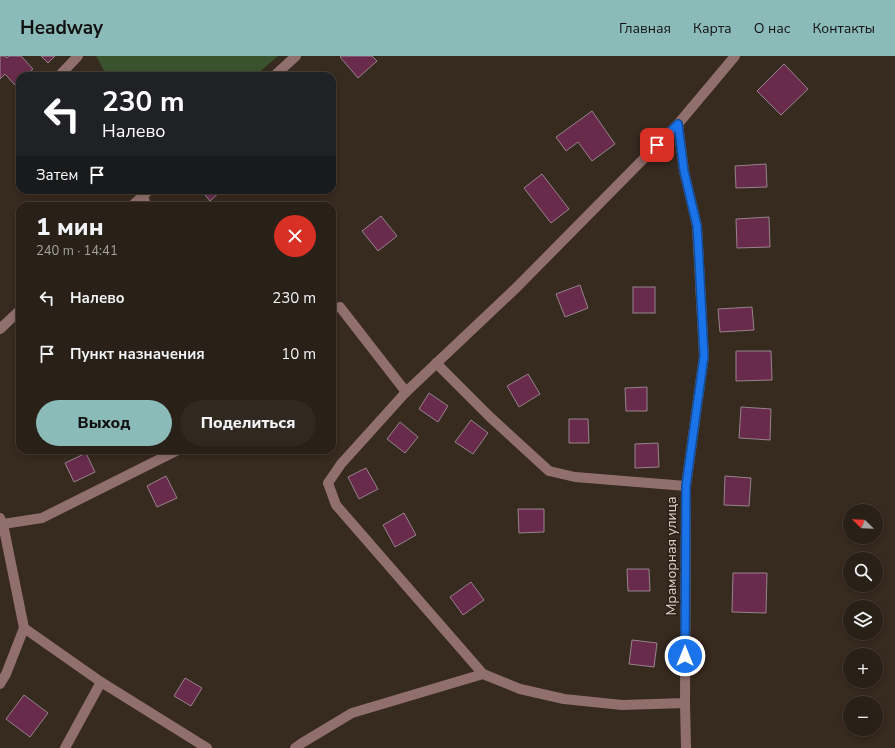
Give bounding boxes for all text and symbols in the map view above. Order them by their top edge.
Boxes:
text: Headway [20,15,103,41]
text: Главная [619,19,671,38]
text: Карта [693,19,732,38]
text: О нас [754,19,790,38]
text: Контакты [812,19,875,38]
text: 230 m [102,83,185,121]
icon: left [36,88,88,140]
text: Налево [102,119,166,143]
pin [640,128,674,162]
icon: arrive [646,134,668,156]
icon: arrive [86,164,108,186]
text: Затем [36,165,78,185]
text: 1 мин [36,211,104,243]
button: close [274,215,316,257]
text: 240 m · 14:41 [36,242,118,260]
icon: left [36,287,58,309]
text: Налево [70,288,125,308]
text: 230 m [272,288,316,308]
icon: arrive [36,343,58,365]
text: Пункт назначения [70,344,205,364]
text: 10 m [281,344,316,364]
button: Выход [36,400,172,446]
button: Поделиться [180,400,316,446]
street label: Мраморная улица [662,496,681,616]
north arrow [843,504,883,544]
map controls [843,504,883,736]
button: search [843,552,883,592]
button: layers [843,600,883,640]
position arrow [664,635,706,677]
button: + [843,648,883,688]
button: − [843,696,883,736]

